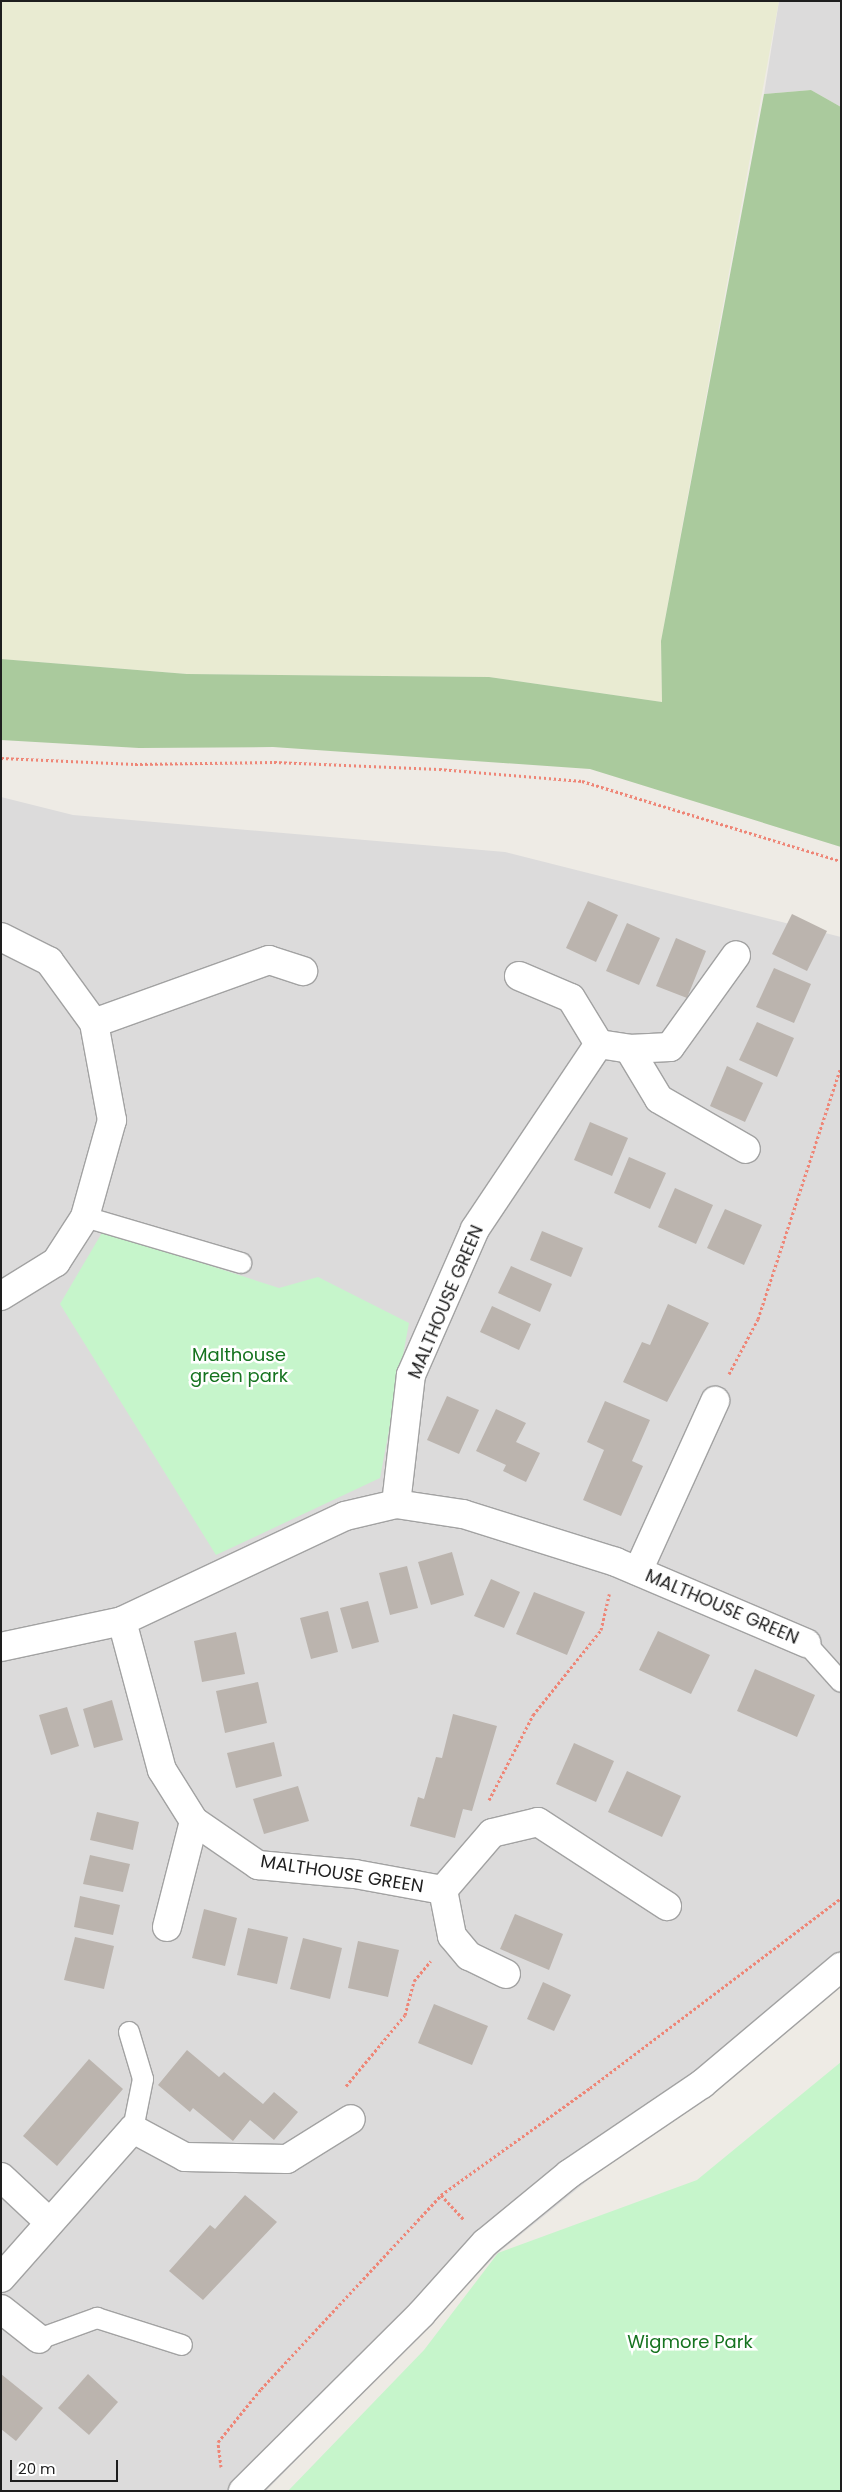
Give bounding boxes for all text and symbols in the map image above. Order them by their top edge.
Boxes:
street label: MALTHOUSE GREEN [404,1222,488,1382]
park label: Malthouse green park [190,1345,288,1388]
street label: MALTHOUSE GREEN [642,1565,802,1649]
street label: MALTHOUSE GREEN [259,1850,425,1898]
park label: Wigmore Park [627,2331,753,2353]
scale bar [12,2450,120,2482]
text: 20 m [18,2458,56,2479]

